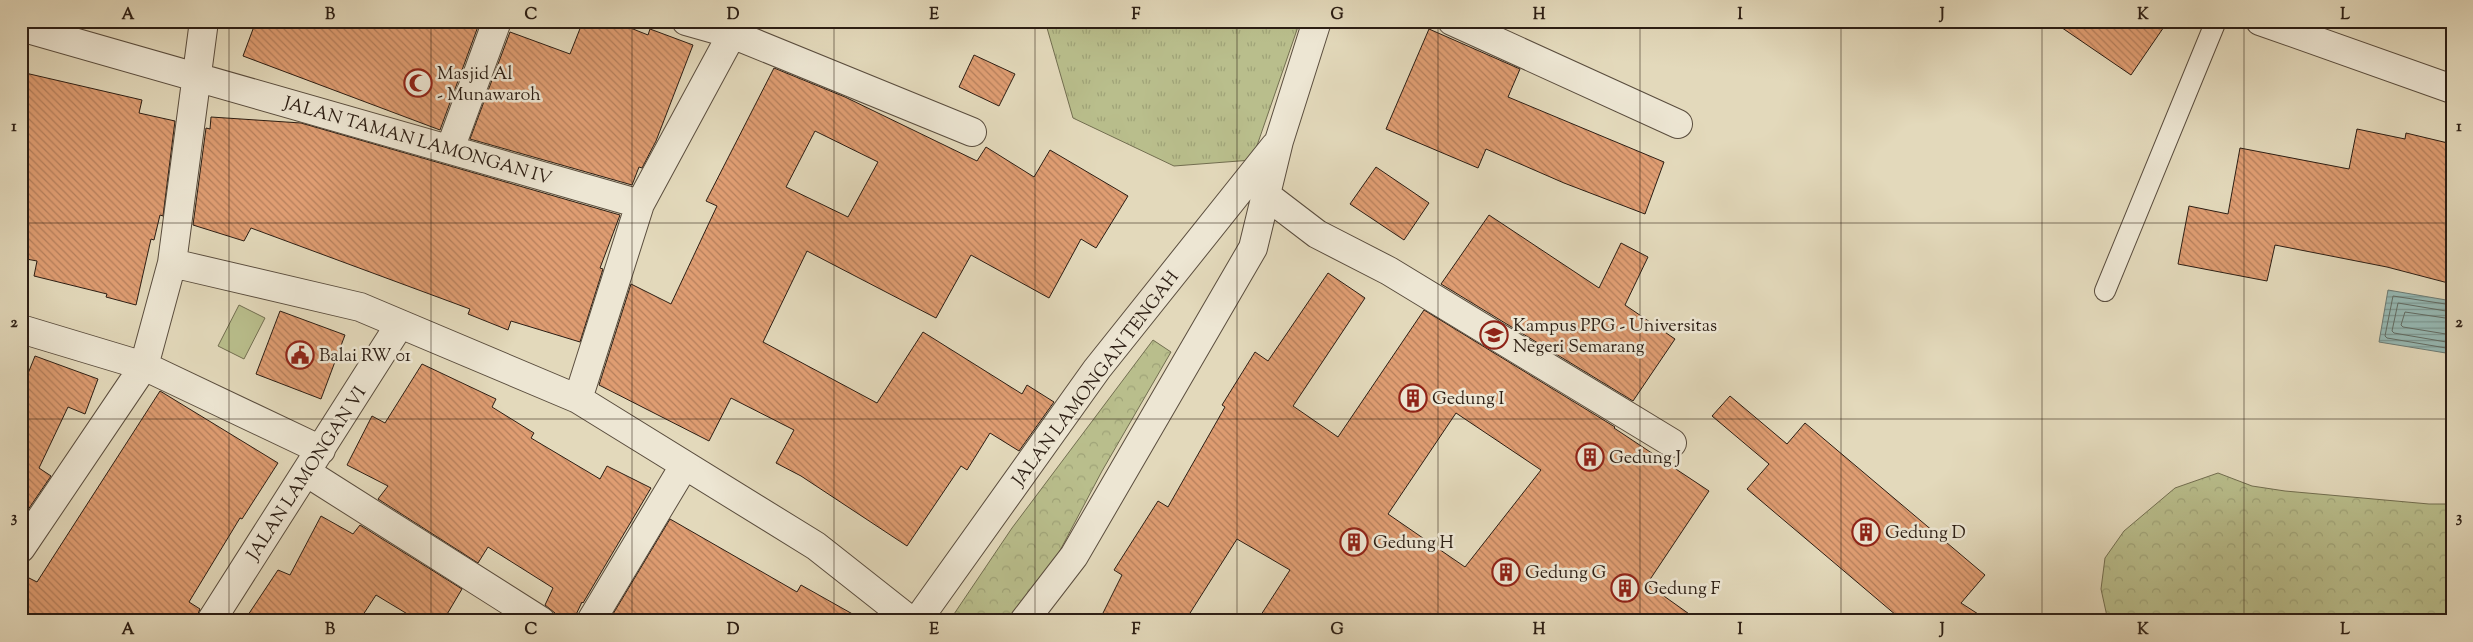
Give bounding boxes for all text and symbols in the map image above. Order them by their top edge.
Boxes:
text: A [122,4,135,27]
text: B [325,4,335,27]
text: C [525,4,538,27]
text: D [727,4,740,27]
text: E [929,4,939,27]
text: F [1132,4,1141,27]
text: G [1330,4,1344,27]
text: H [1533,4,1546,27]
text: I [1737,4,1743,27]
text: J [1938,4,1945,27]
text: K [2137,4,2149,27]
text: L [2340,4,2350,27]
place label: Masjid Al - Munawaroh [437,62,541,109]
mosque icon: Masjid Al - Munawaroh [403,68,433,98]
street label: JALAN TAMAN LAMONGAN IV [279,91,555,193]
text: 1 [11,116,17,139]
text: 1 [2456,116,2462,139]
street label: JALAN LAMONGAN TENGAH [1006,266,1186,493]
text: 2 [10,312,18,335]
text: 2 [2455,312,2463,335]
place label: Kampus PPG - Universitas Negeri Semarang [1513,314,1717,361]
school or university icon: Kampus PPG - Universitas Negeri Semarang [1479,320,1509,350]
public building icon: Balai RW 01 [285,340,315,370]
place label: Balai RW 01 [319,344,411,370]
street label: JALAN LAMONGAN VI [241,382,374,567]
building icon: Gedung I [1398,383,1428,413]
place label: Gedung I [1432,387,1505,413]
building icon: Gedung J [1575,442,1605,472]
place label: Gedung J [1609,446,1681,472]
text: 3 [11,507,18,530]
text: 3 [2456,507,2463,530]
building icon: Gedung D [1851,517,1881,547]
place label: Gedung D [1885,521,1966,547]
building icon: Gedung H [1339,527,1369,557]
place label: Gedung H [1373,531,1454,557]
building icon: Gedung G [1491,557,1521,587]
place label: Gedung G [1525,561,1607,587]
building icon: Gedung F [1610,573,1640,603]
place label: Gedung F [1644,577,1721,603]
text: A [122,619,135,642]
text: B [325,619,335,642]
text: C [525,619,538,642]
text: D [727,619,740,642]
text: E [929,619,939,642]
text: F [1132,619,1141,642]
text: G [1330,619,1344,642]
text: H [1533,619,1546,642]
text: I [1737,619,1743,642]
text: J [1938,619,1945,642]
text: K [2137,619,2149,642]
text: L [2340,619,2350,642]

